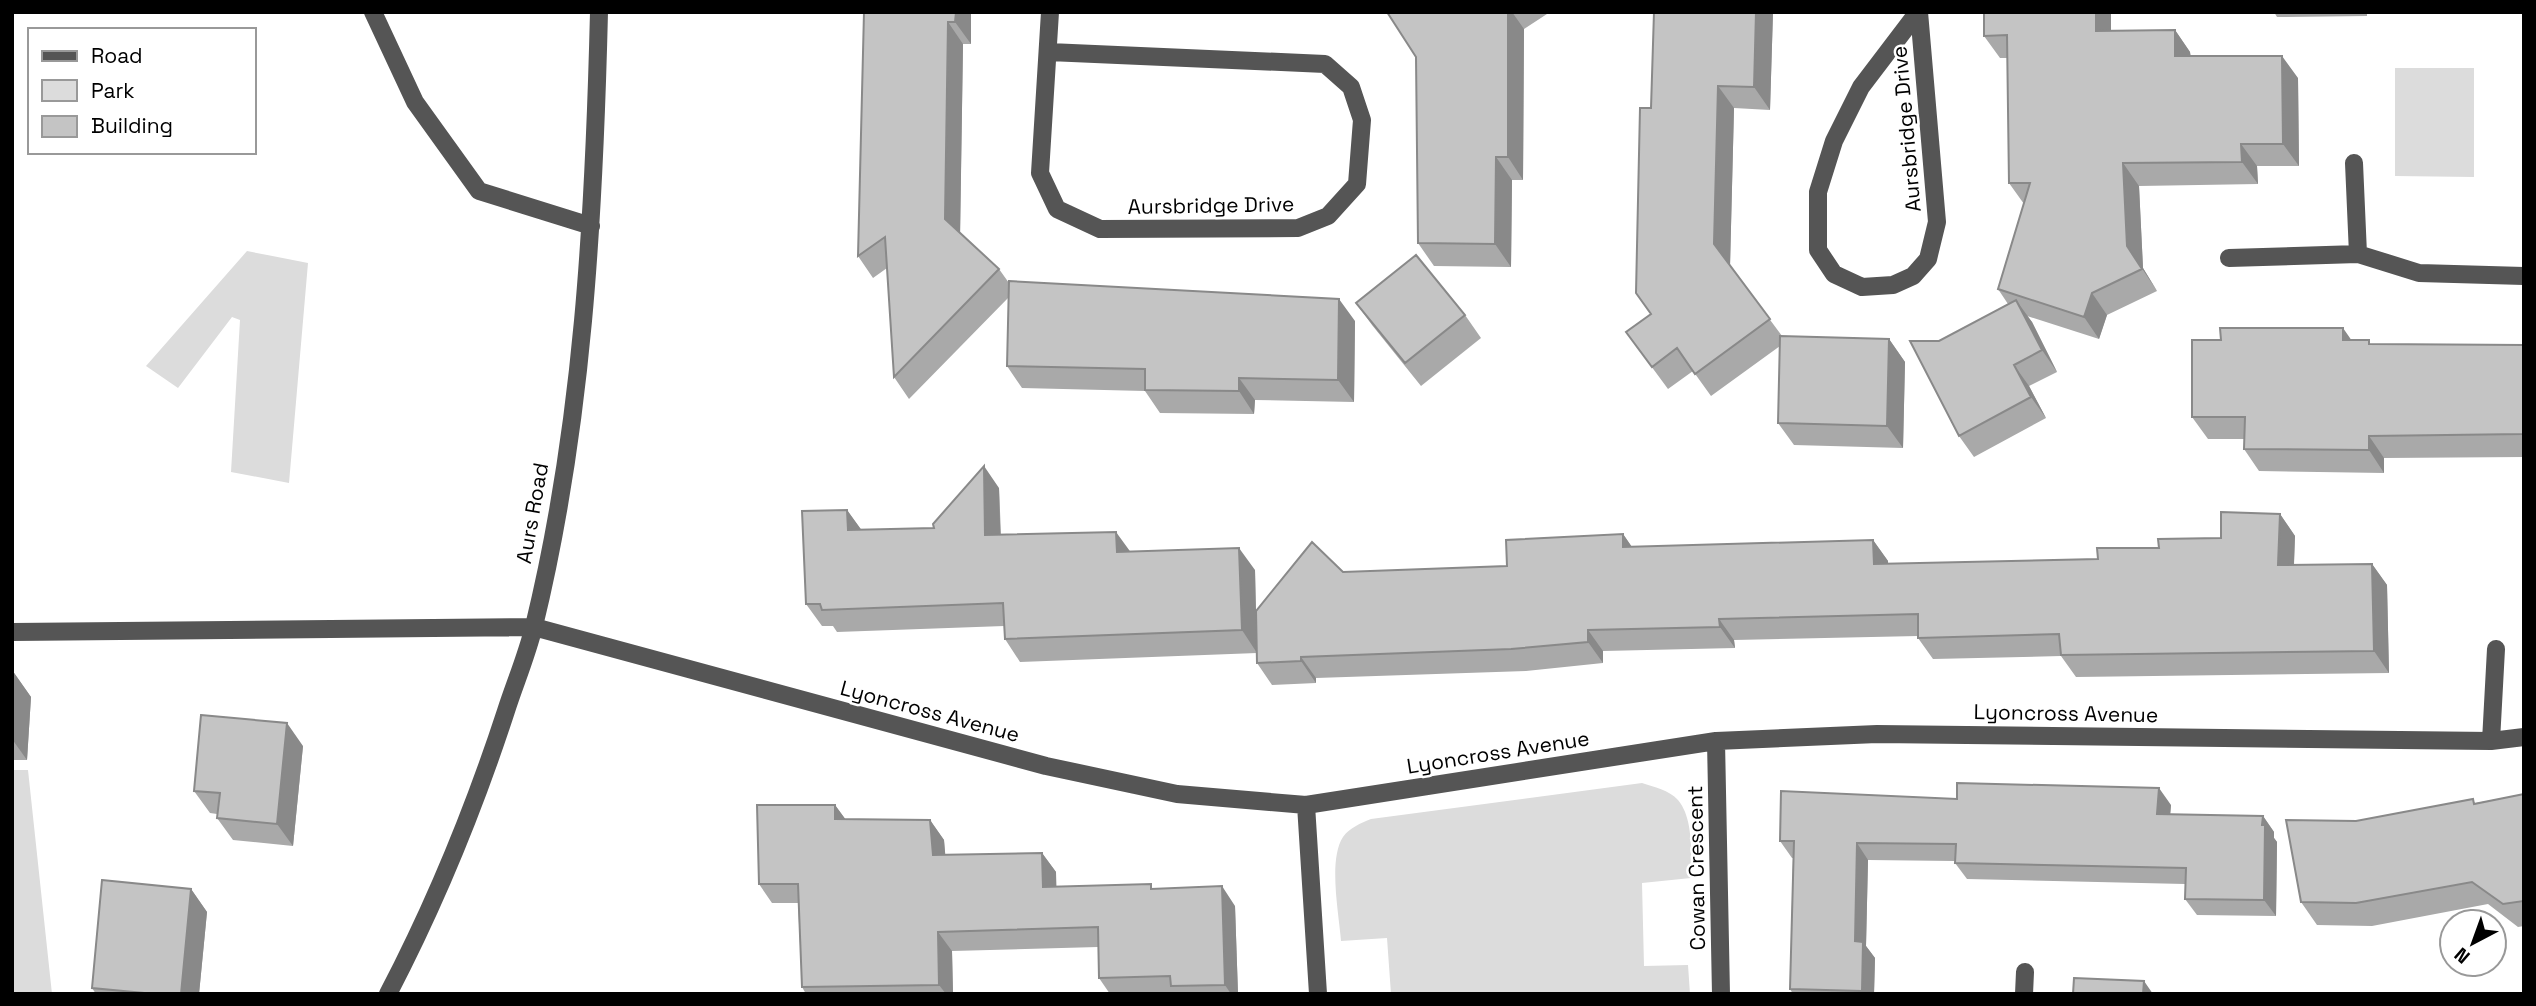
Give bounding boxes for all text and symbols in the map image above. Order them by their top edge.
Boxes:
legend [28,28,256,154]
text: Road [91,42,143,69]
street label: Aursbridge Drive [1885,45,1927,213]
text: Park [91,77,135,104]
text: Building [91,112,173,139]
street label: Aursbridge Drive [1127,190,1295,220]
street label: Aurs Road [510,461,554,565]
street label: Lyoncross Avenue [837,674,1023,748]
street label: Lyoncross Avenue [1973,698,2159,728]
street label: Lyoncross Avenue [1405,724,1591,780]
street label: Cowan Crescent [1681,785,1711,951]
north arrow [2438,908,2508,978]
text: N [2449,942,2475,969]

